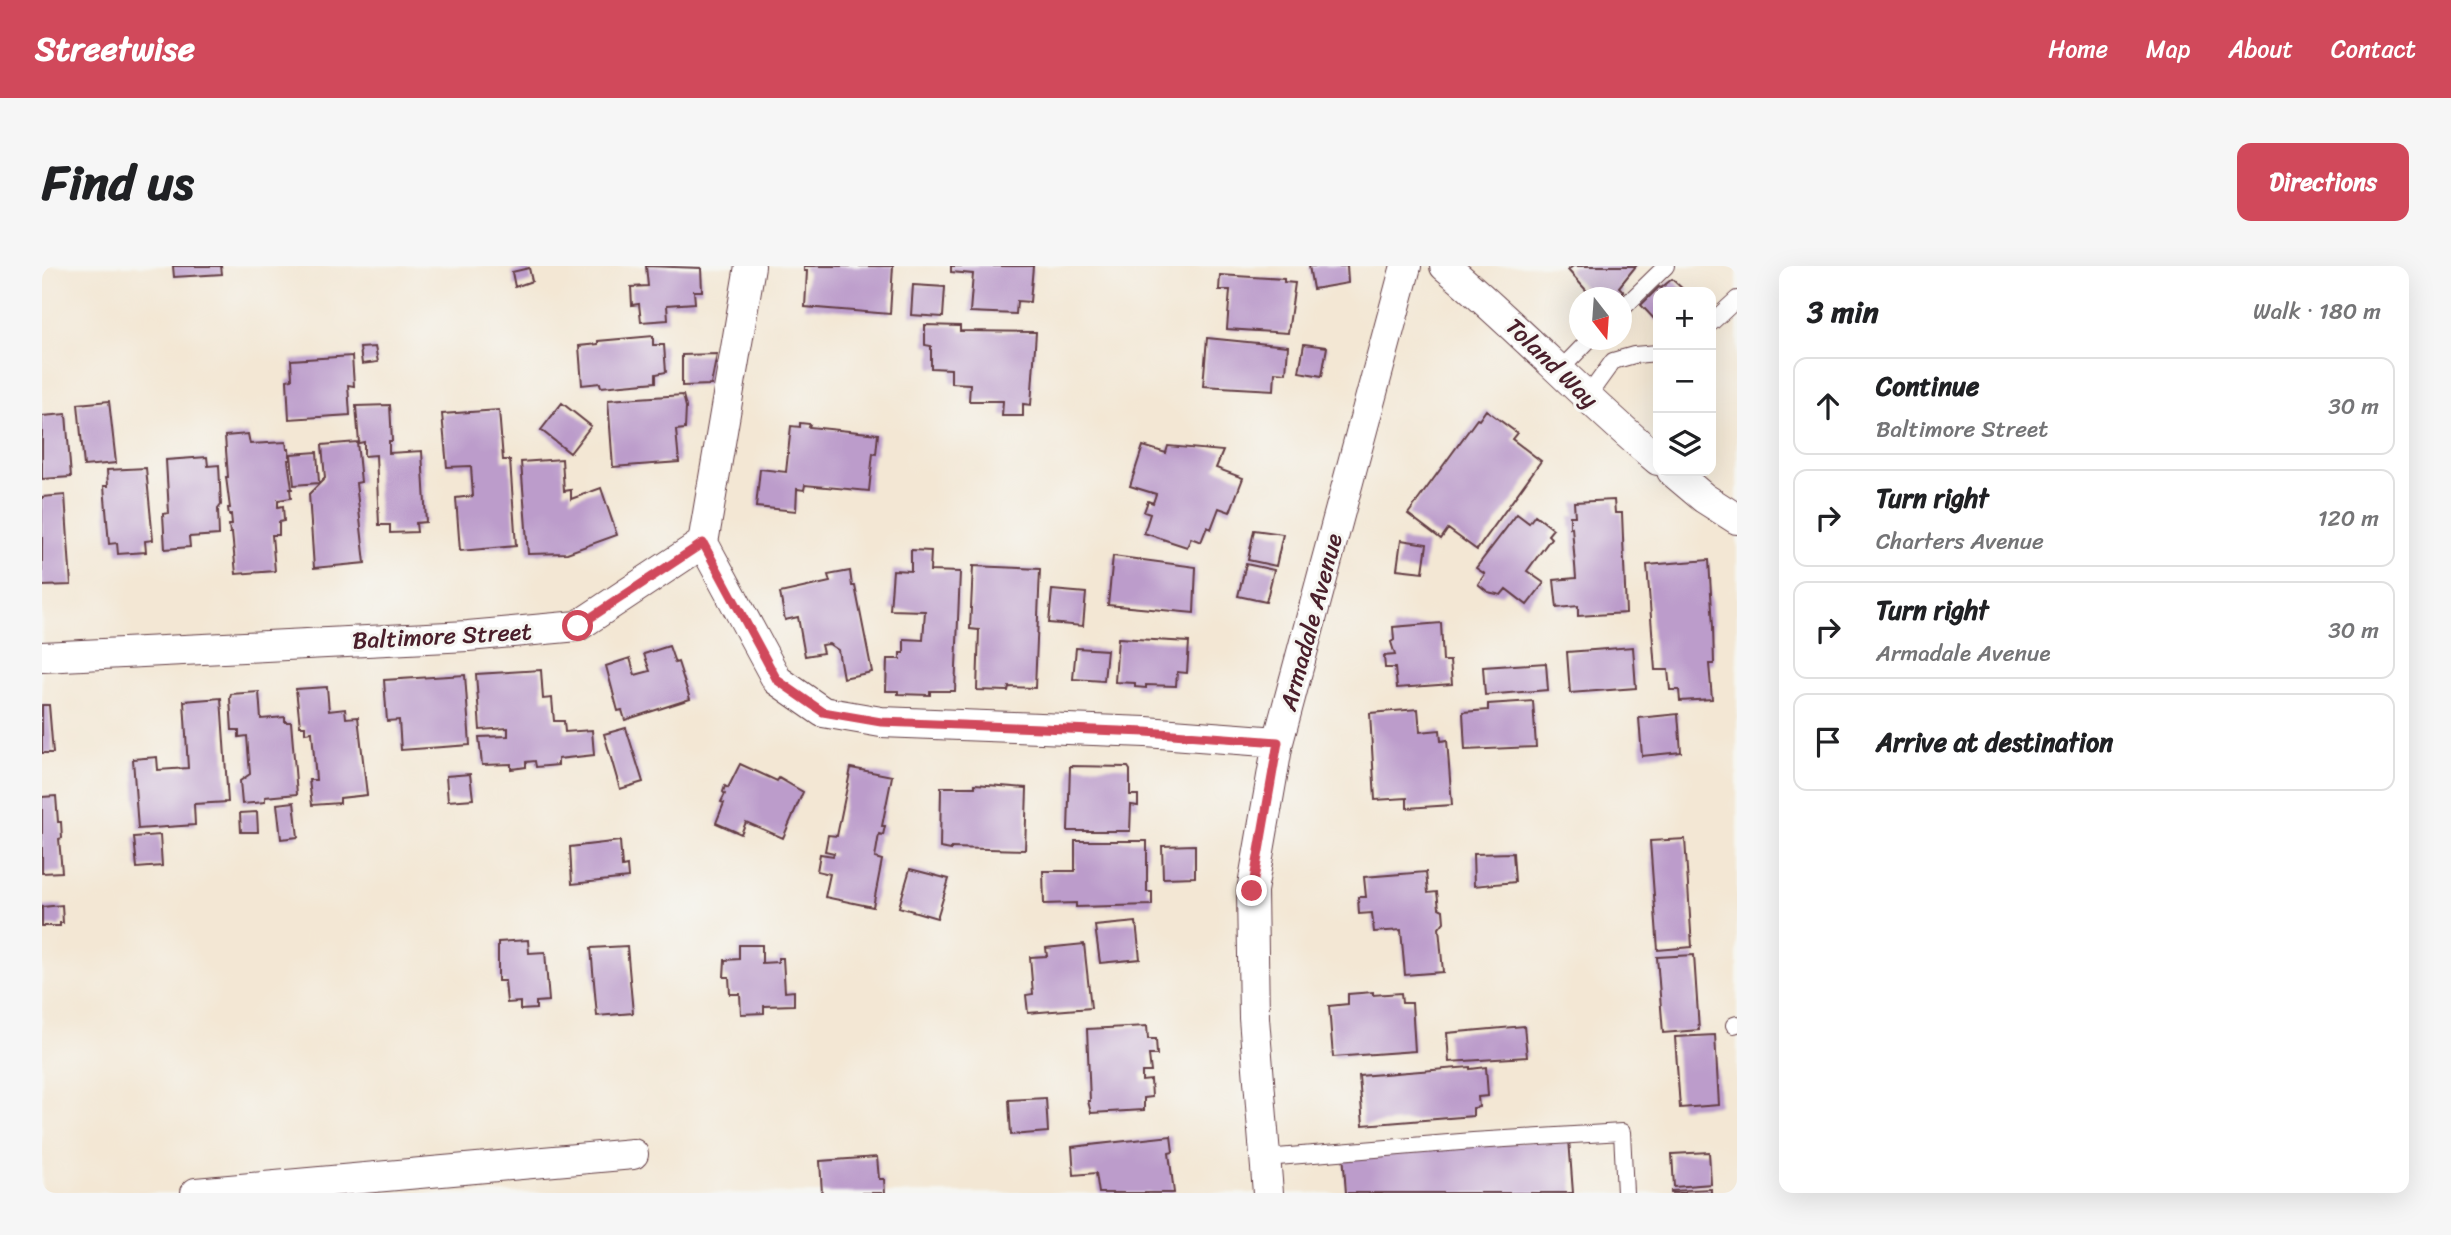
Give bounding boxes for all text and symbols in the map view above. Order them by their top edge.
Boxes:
text: Streetwise [35,20,195,78]
text: Home [2048,28,2108,70]
text: Map [2146,28,2190,70]
text: About [2228,28,2293,70]
text: Contact [2331,28,2416,70]
text: Find us [42,139,194,226]
button: Directions [2237,143,2409,221]
text: 3 min [1807,285,1879,339]
north arrow [1569,287,1632,350]
map controls [1653,287,1716,476]
button: + [1653,287,1716,350]
text: Walk · 180 m [2253,291,2381,332]
street label: Toland Way [1495,307,1609,419]
button: − [1653,350,1716,413]
text: Continue [1876,363,1979,409]
text: 30 m [2328,386,2379,427]
icon: ahead [1809,387,1847,425]
text: Baltimore Street [1876,409,2048,450]
button: layers [1653,413,1716,476]
text: Turn right [1876,475,1989,521]
text: 120 m [2318,498,2379,539]
icon: right [1809,499,1847,537]
text: Charters Avenue [1876,521,2044,562]
street label: Armadale Avenue [1267,528,1355,716]
text: Turn right [1876,587,1989,633]
street label: Baltimore Street [351,610,533,662]
route start [562,610,593,641]
text: 30 m [2328,610,2379,651]
icon: right [1809,611,1847,649]
text: Armadale Avenue [1876,633,2051,674]
text: Arrive at destination [1876,719,2113,765]
icon: arrive [1809,723,1847,761]
route end [1236,875,1267,906]

